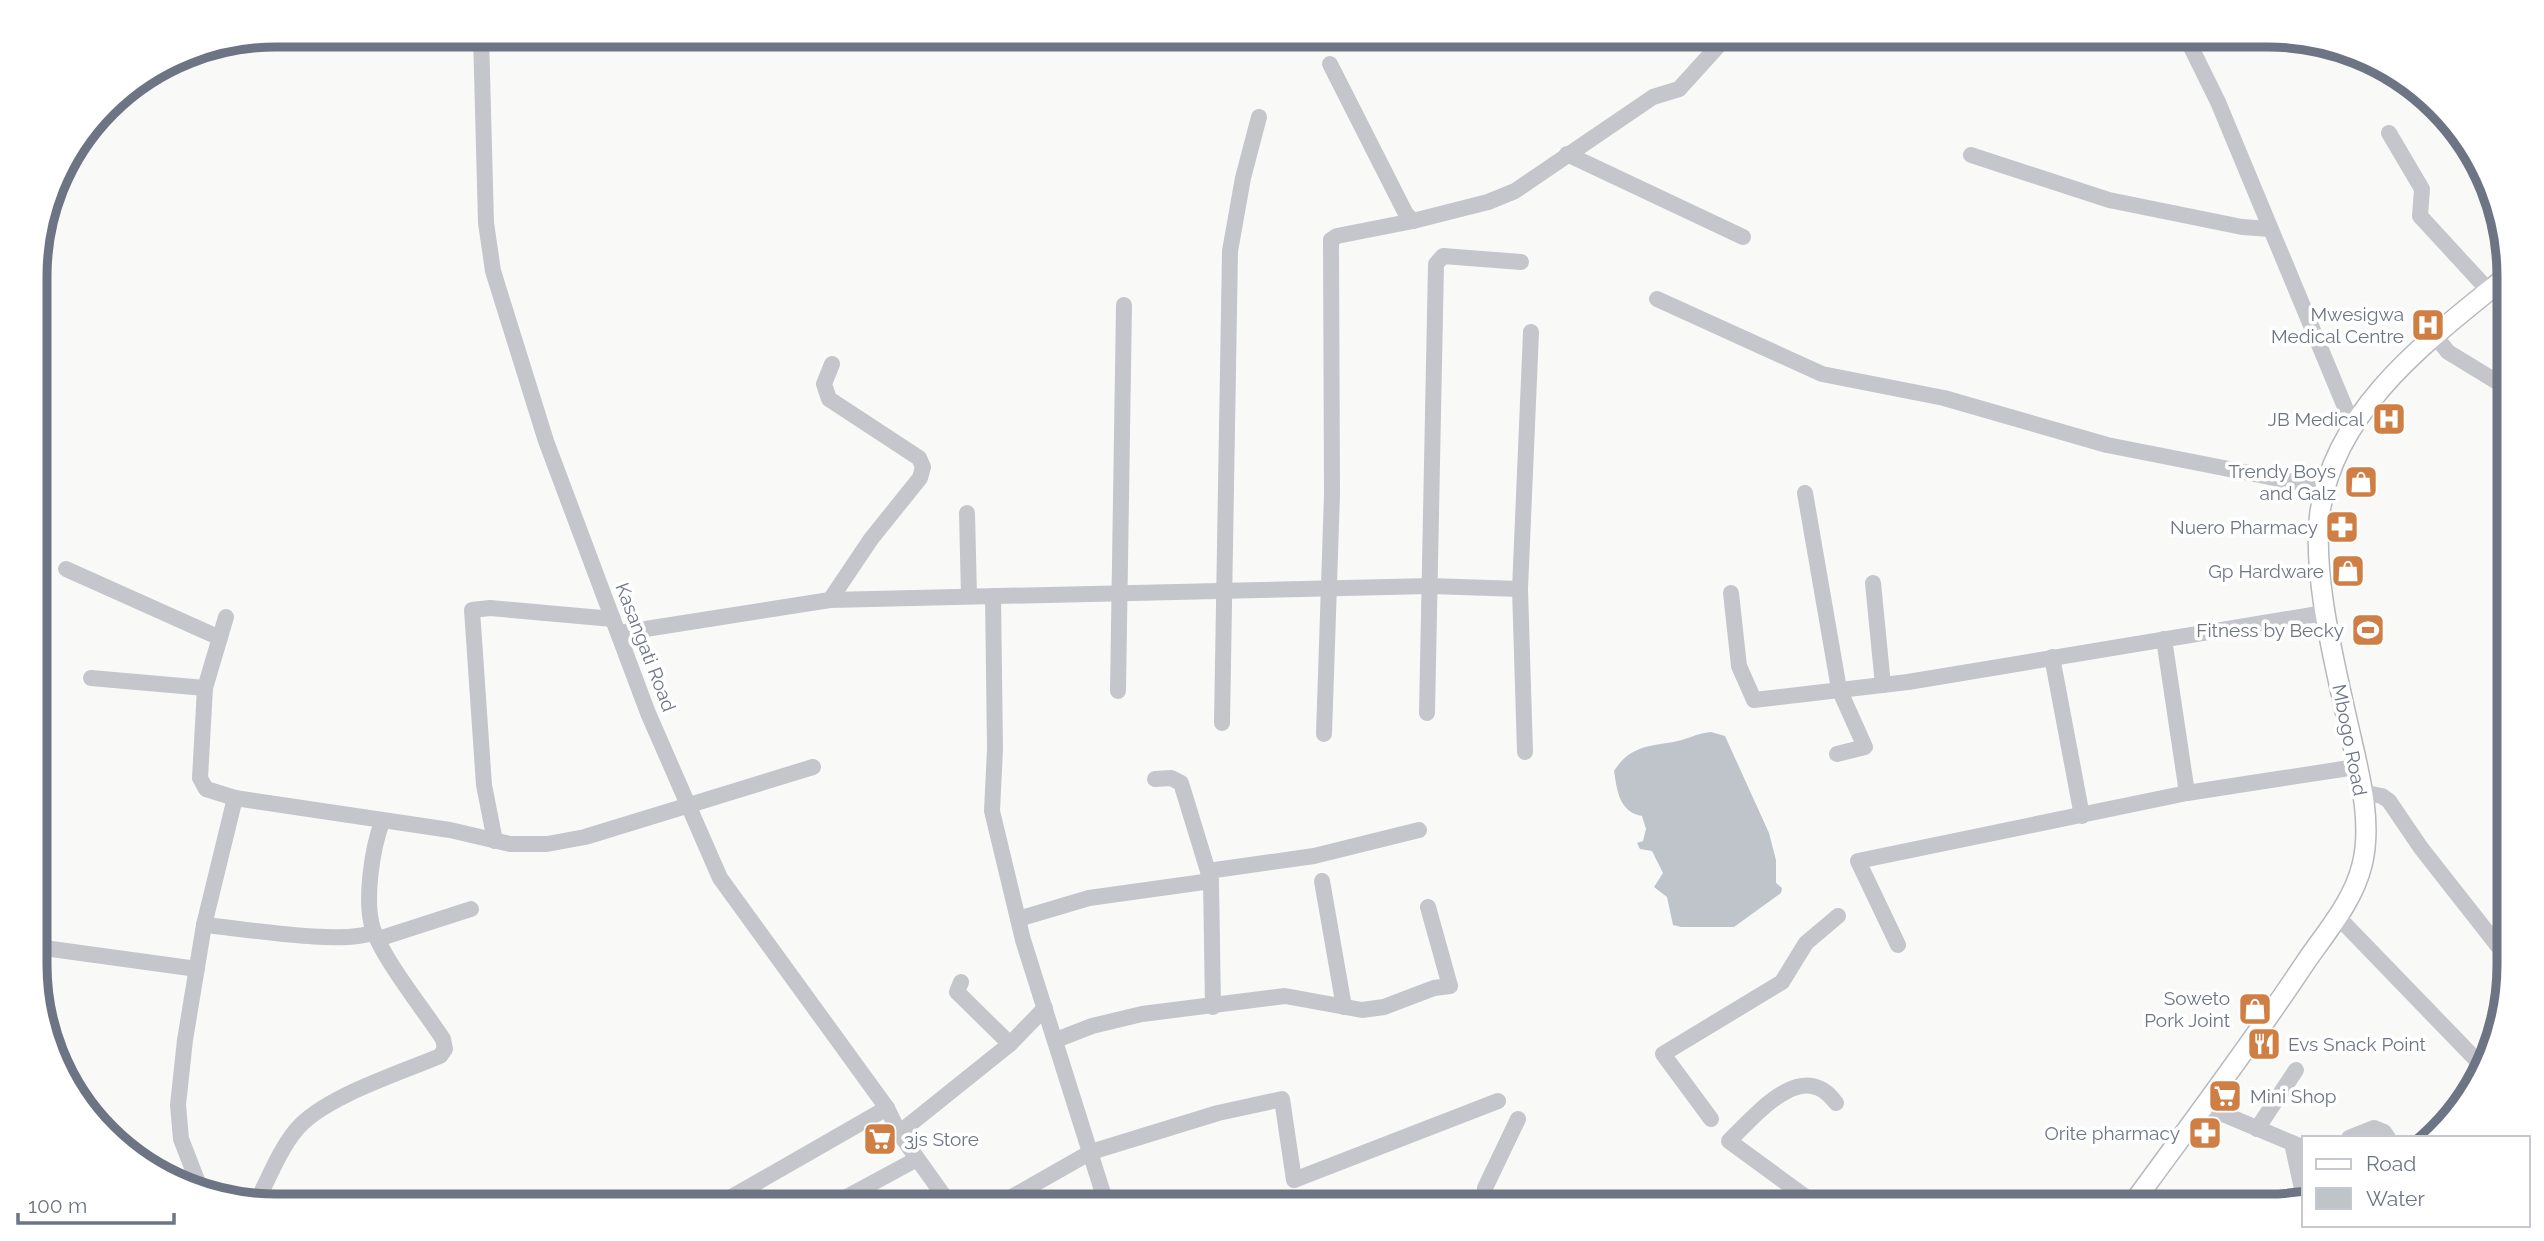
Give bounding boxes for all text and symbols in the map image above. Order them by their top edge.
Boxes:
place label: Mwesigwa Medical Centre [2271,303,2404,347]
hospital icon: Mwesigwa Medical Centre [2409,306,2447,344]
hospital icon: JB Medical [2370,400,2408,438]
place label: JB Medical [2268,408,2365,430]
place label: Trendy Boys and Galz [2228,460,2336,504]
shop icon: Trendy Boys and Galz [2342,463,2380,501]
pharmacy icon: Nuero Pharmacy [2323,508,2361,546]
place label: Nuero Pharmacy [2170,516,2318,538]
shop icon: Gp Hardware [2329,552,2367,590]
place label: Gp Hardware [2208,560,2324,582]
street label: Kasangati Road [611,580,681,714]
sports icon: Fitness by Becky [2349,611,2387,649]
place label: Fitness by Becky [2196,619,2344,641]
street label: Mbogo Road [2328,682,2372,798]
place label: Soweto Pork Joint [2144,987,2231,1031]
shop icon: Soweto Pork Joint [2236,990,2274,1028]
restaurant icon: Evs Snack Point [2245,1025,2283,1063]
place label: Evs Snack Point [2288,1033,2426,1055]
supermarket icon: Mini Shop [2206,1077,2244,1115]
place label: Mini Shop [2250,1085,2337,1107]
pharmacy icon: Orite pharmacy [2186,1114,2224,1152]
supermarket icon: 3js Store [861,1120,899,1158]
place label: Orite pharmacy [2045,1122,2180,1144]
place label: 3js Store [904,1128,979,1150]
legend [2302,1136,2530,1227]
text: Road [2366,1151,2416,1176]
scale bar [18,1182,173,1226]
text: Water [2366,1186,2425,1211]
text: 100 m [28,1193,87,1218]

